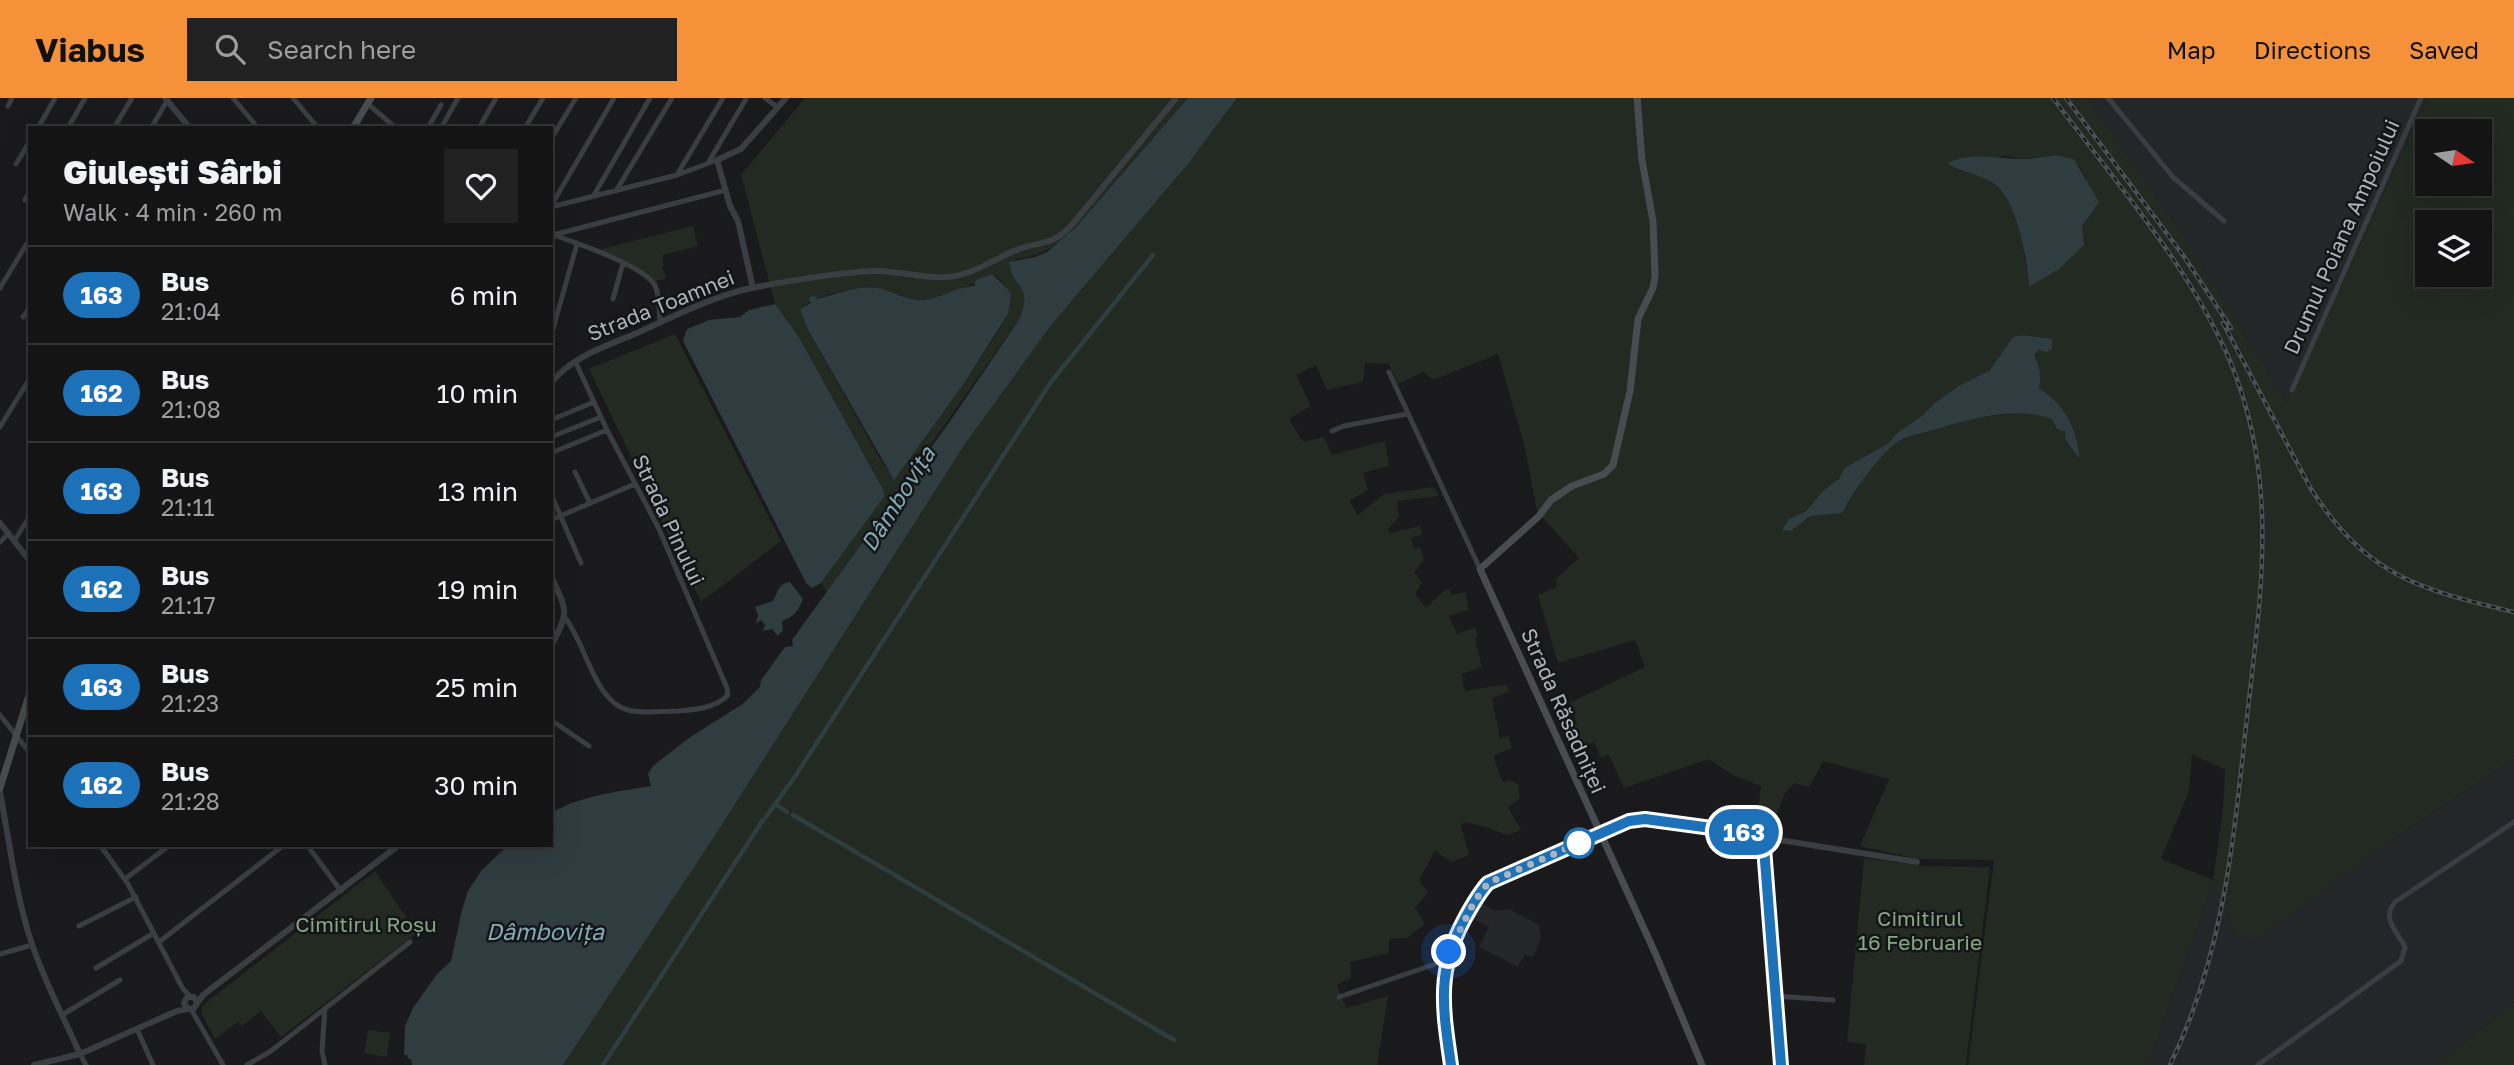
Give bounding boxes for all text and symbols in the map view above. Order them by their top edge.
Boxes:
search box [187,18,677,81]
text: Viabus [35,30,145,69]
icon: search [211,30,249,68]
text: Search here [267,34,416,65]
text: Map [2167,35,2216,64]
text: Directions [2254,35,2371,64]
text: Saved [2409,35,2479,64]
street label: Drumul Poiana Ampoiului [2278,115,2405,358]
north arrow [2415,119,2492,196]
map controls [2415,119,2492,287]
button: heart [444,149,518,223]
text: Giulești Sârbi [63,152,282,191]
text: Walk · 4 min · 260 m [63,198,282,226]
button: layers [2415,210,2492,287]
street label: Strada Toamnei [583,264,738,346]
text: Bus [161,266,209,297]
text: 163 [80,280,123,309]
text: 6 min [450,280,518,311]
text: 21:04 [161,297,221,325]
text: Bus [161,364,209,395]
text: 162 [80,378,123,407]
text: 10 min [437,378,518,409]
text: 21:08 [161,395,221,423]
water label: Dâmbovița [854,440,942,557]
street label: Strada Pinului [627,450,711,589]
text: Bus [161,462,209,493]
text: 163 [80,476,123,505]
text: 13 min [438,476,518,507]
text: 21:11 [161,493,215,521]
text: Bus [161,560,209,591]
text: 162 [80,574,123,603]
text: 19 min [437,574,518,605]
text: 21:17 [161,591,216,619]
street label: Strada Răsadniței [1516,624,1612,797]
text: Bus [161,658,209,689]
text: 163 [80,672,123,701]
text: 25 min [435,672,518,703]
text: 21:23 [161,689,219,717]
text: Bus [161,756,209,787]
text: 162 [80,770,123,799]
text: 30 min [434,770,518,801]
text: 21:28 [161,787,220,815]
line badge: 163 [1704,809,1784,855]
text: 163 [1723,817,1765,846]
unlabelled marker [1564,828,1594,858]
park label: Cimitirul 16 Februarie [1858,905,1982,955]
park label: Cimitirul Roșu [295,911,437,937]
water label: Dâmbovița [486,917,605,946]
your location [1431,934,1466,969]

